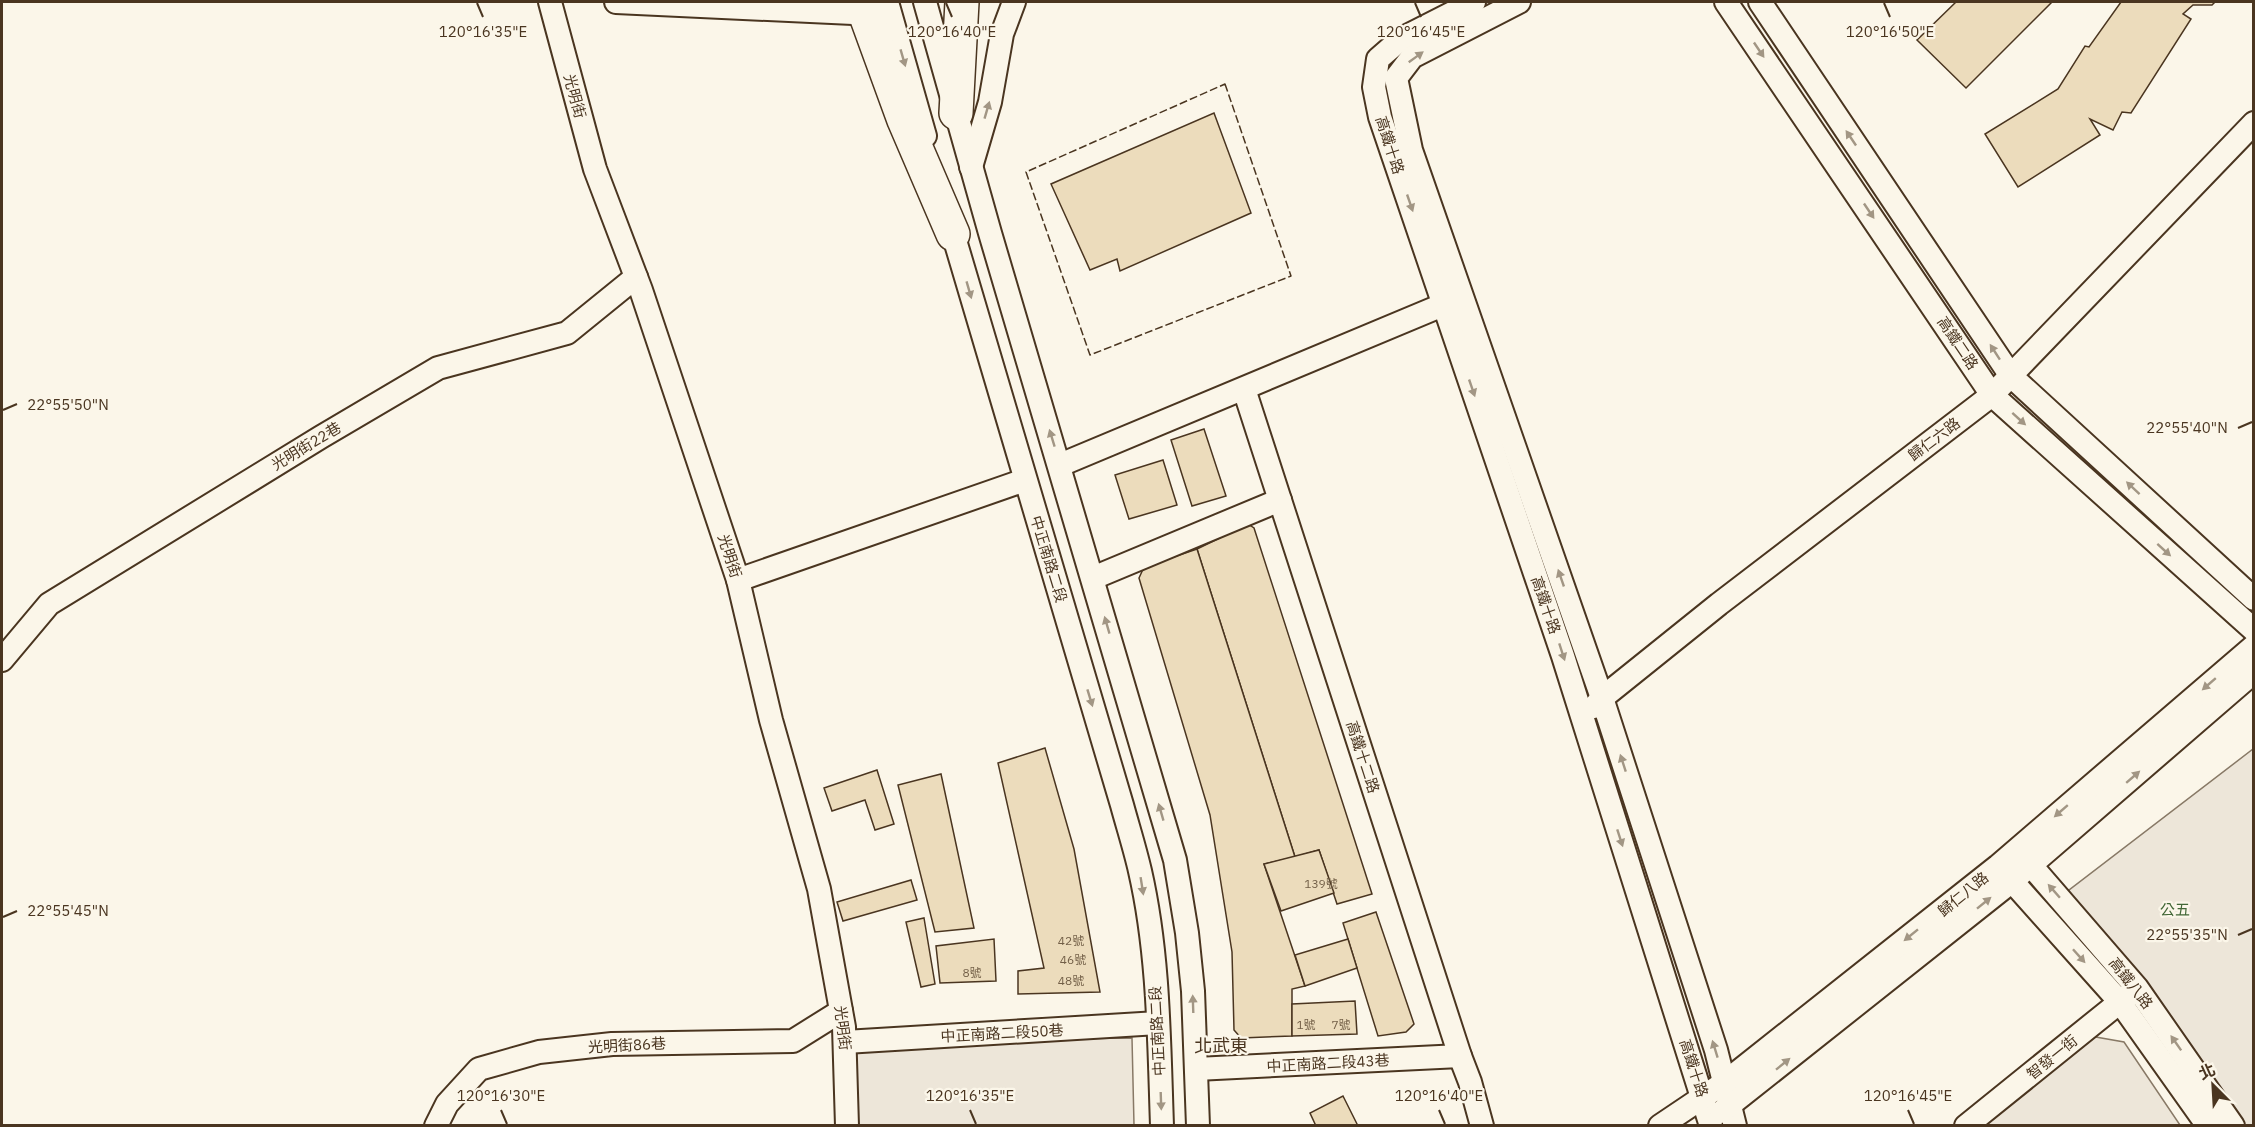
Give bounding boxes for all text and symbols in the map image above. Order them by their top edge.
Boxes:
text: 120°16'35"E [439,22,527,41]
text: 120°16'40"E [908,22,996,41]
text: 120°16'45"E [1377,22,1465,41]
text: 120°16'50"E [1846,22,1934,41]
one-way arrow [1753,42,1764,58]
one-way arrow [899,49,908,67]
one-way arrow [1407,51,1423,63]
street label: 光明街 [560,72,590,120]
one-way arrow [983,101,993,119]
street label: 高鐵十路 [1372,114,1408,176]
one-way arrow [1845,130,1857,146]
one-way arrow [1405,194,1415,212]
one-way arrow [1863,203,1874,219]
one-way arrow [965,281,974,299]
street label: 高鐵二路 [1933,313,1983,373]
one-way arrow [1990,344,2001,360]
one-way arrow [1468,379,1478,397]
text: 22°55'50"N [27,395,109,414]
one-way arrow [2011,412,2026,425]
street label: 歸仁六路 [1904,413,1964,465]
street label: 光明街22巷 [268,418,344,474]
text: 22°55'40"N [2146,418,2228,437]
one-way arrow [1047,429,1056,447]
one-way arrow [2126,482,2140,496]
street label: 中正南路二段 [1027,513,1071,605]
street label: 光明街 [714,532,746,580]
one-way arrow [2157,543,2172,557]
one-way arrow [1556,569,1565,587]
street label: 高鐵十路 [1527,574,1565,636]
one-way arrow [1101,616,1111,634]
one-way arrow [1557,643,1567,661]
one-way arrow [2202,677,2217,690]
one-way arrow [1086,689,1095,707]
street label: 高鐵十二路 [1342,718,1384,796]
one-way arrow [1618,754,1628,772]
one-way arrow [2125,771,2140,784]
one-way arrow [1156,803,1165,821]
one-way arrow [2054,804,2069,817]
one-way arrow [1616,829,1626,847]
street label: 歸仁八路 [1934,868,1992,920]
house number: 139號 [1304,876,1338,891]
one-way arrow [1138,877,1147,896]
one-way arrow [2048,884,2061,899]
one-way arrow [1976,897,1991,910]
park label: 公五 [2160,900,2190,919]
text: 22°55'45"N [27,901,109,920]
text: 22°55'35"N [2146,925,2228,944]
one-way arrow [1903,929,1919,942]
house number: 42號 [1058,933,1084,948]
one-way arrow [2072,948,2086,963]
house number: 46號 [1060,952,1086,967]
street label: 高鐵八路 [2105,954,2157,1012]
house number: 8號 [962,965,982,980]
house number: 48號 [1058,973,1084,988]
street label: 中正南路二段 [1145,986,1169,1076]
one-way arrow [1189,995,1198,1014]
street label: 光明街 [831,1005,855,1051]
house number: 1號 [1296,1017,1316,1032]
house number: 7號 [1331,1017,1351,1032]
street label: 中正南路二段50巷 [940,1020,1064,1046]
street label: 智發一街 [2023,1031,2081,1083]
street label: 光明街86巷 [588,1033,666,1057]
district label: 北武東 [1194,1034,1248,1057]
one-way arrow [2171,1035,2182,1051]
street label: 高鐵十路 [1676,1037,1712,1099]
one-way arrow [1710,1040,1719,1058]
street label: 中正南路二段43巷 [1266,1050,1390,1076]
north arrow [2183,1055,2243,1115]
one-way arrow [1775,1058,1790,1071]
text: 北 [2196,1059,2218,1084]
text: 120°16'30"E [457,1086,545,1105]
text: 120°16'35"E [926,1086,1014,1105]
text: 120°16'40"E [1395,1086,1483,1105]
text: 120°16'45"E [1864,1086,1952,1105]
one-way arrow [1156,1091,1165,1110]

